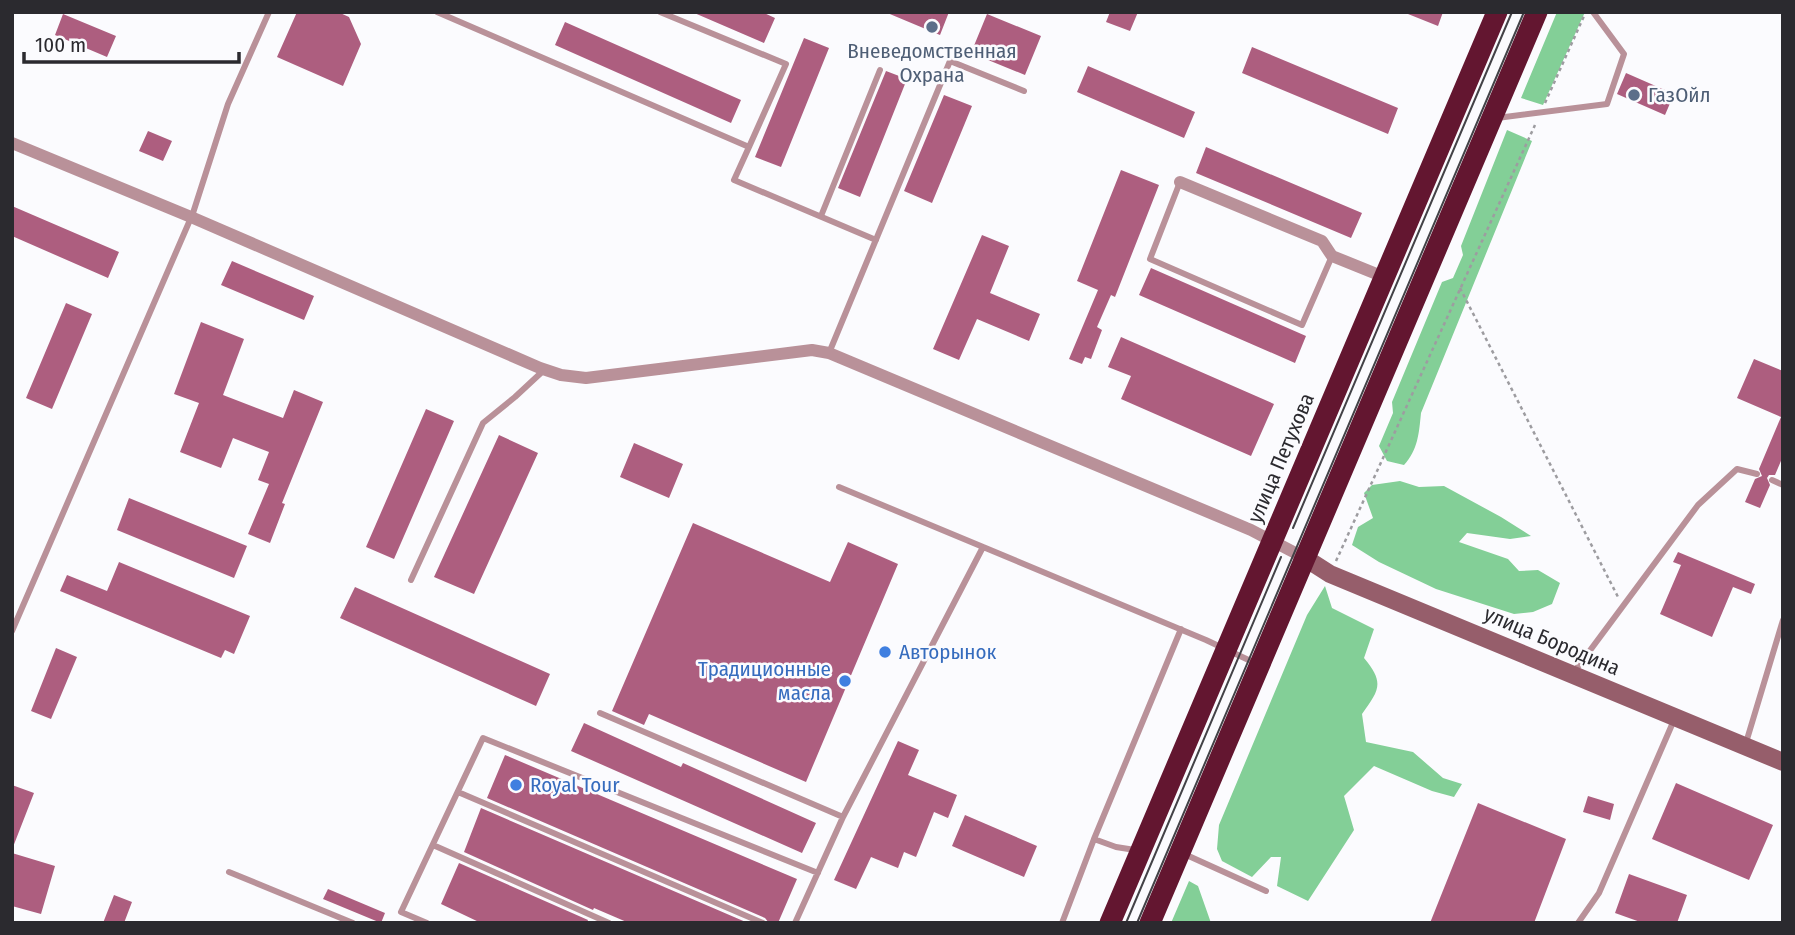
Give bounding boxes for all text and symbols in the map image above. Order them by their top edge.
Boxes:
marker: Вневедомственная Охрана [924,19,940,35]
scale bar [24,21,240,65]
text: 100 m [35,32,86,58]
place label: Вневедомственная Охрана [847,38,1017,88]
place label: ГазОйл [1648,82,1710,108]
marker: ГазОйл [1626,87,1642,103]
street label: улица Петухова [1242,389,1320,527]
street label: улица Бородина [1480,601,1624,681]
place label: Авторынок [899,639,997,665]
marker: Авторынок [877,644,893,660]
place label: Традиционные масла [698,656,831,706]
marker: Традиционные масла [837,673,853,689]
place label: Royal Tour [530,772,620,798]
marker: Royal Tour [508,777,524,793]

